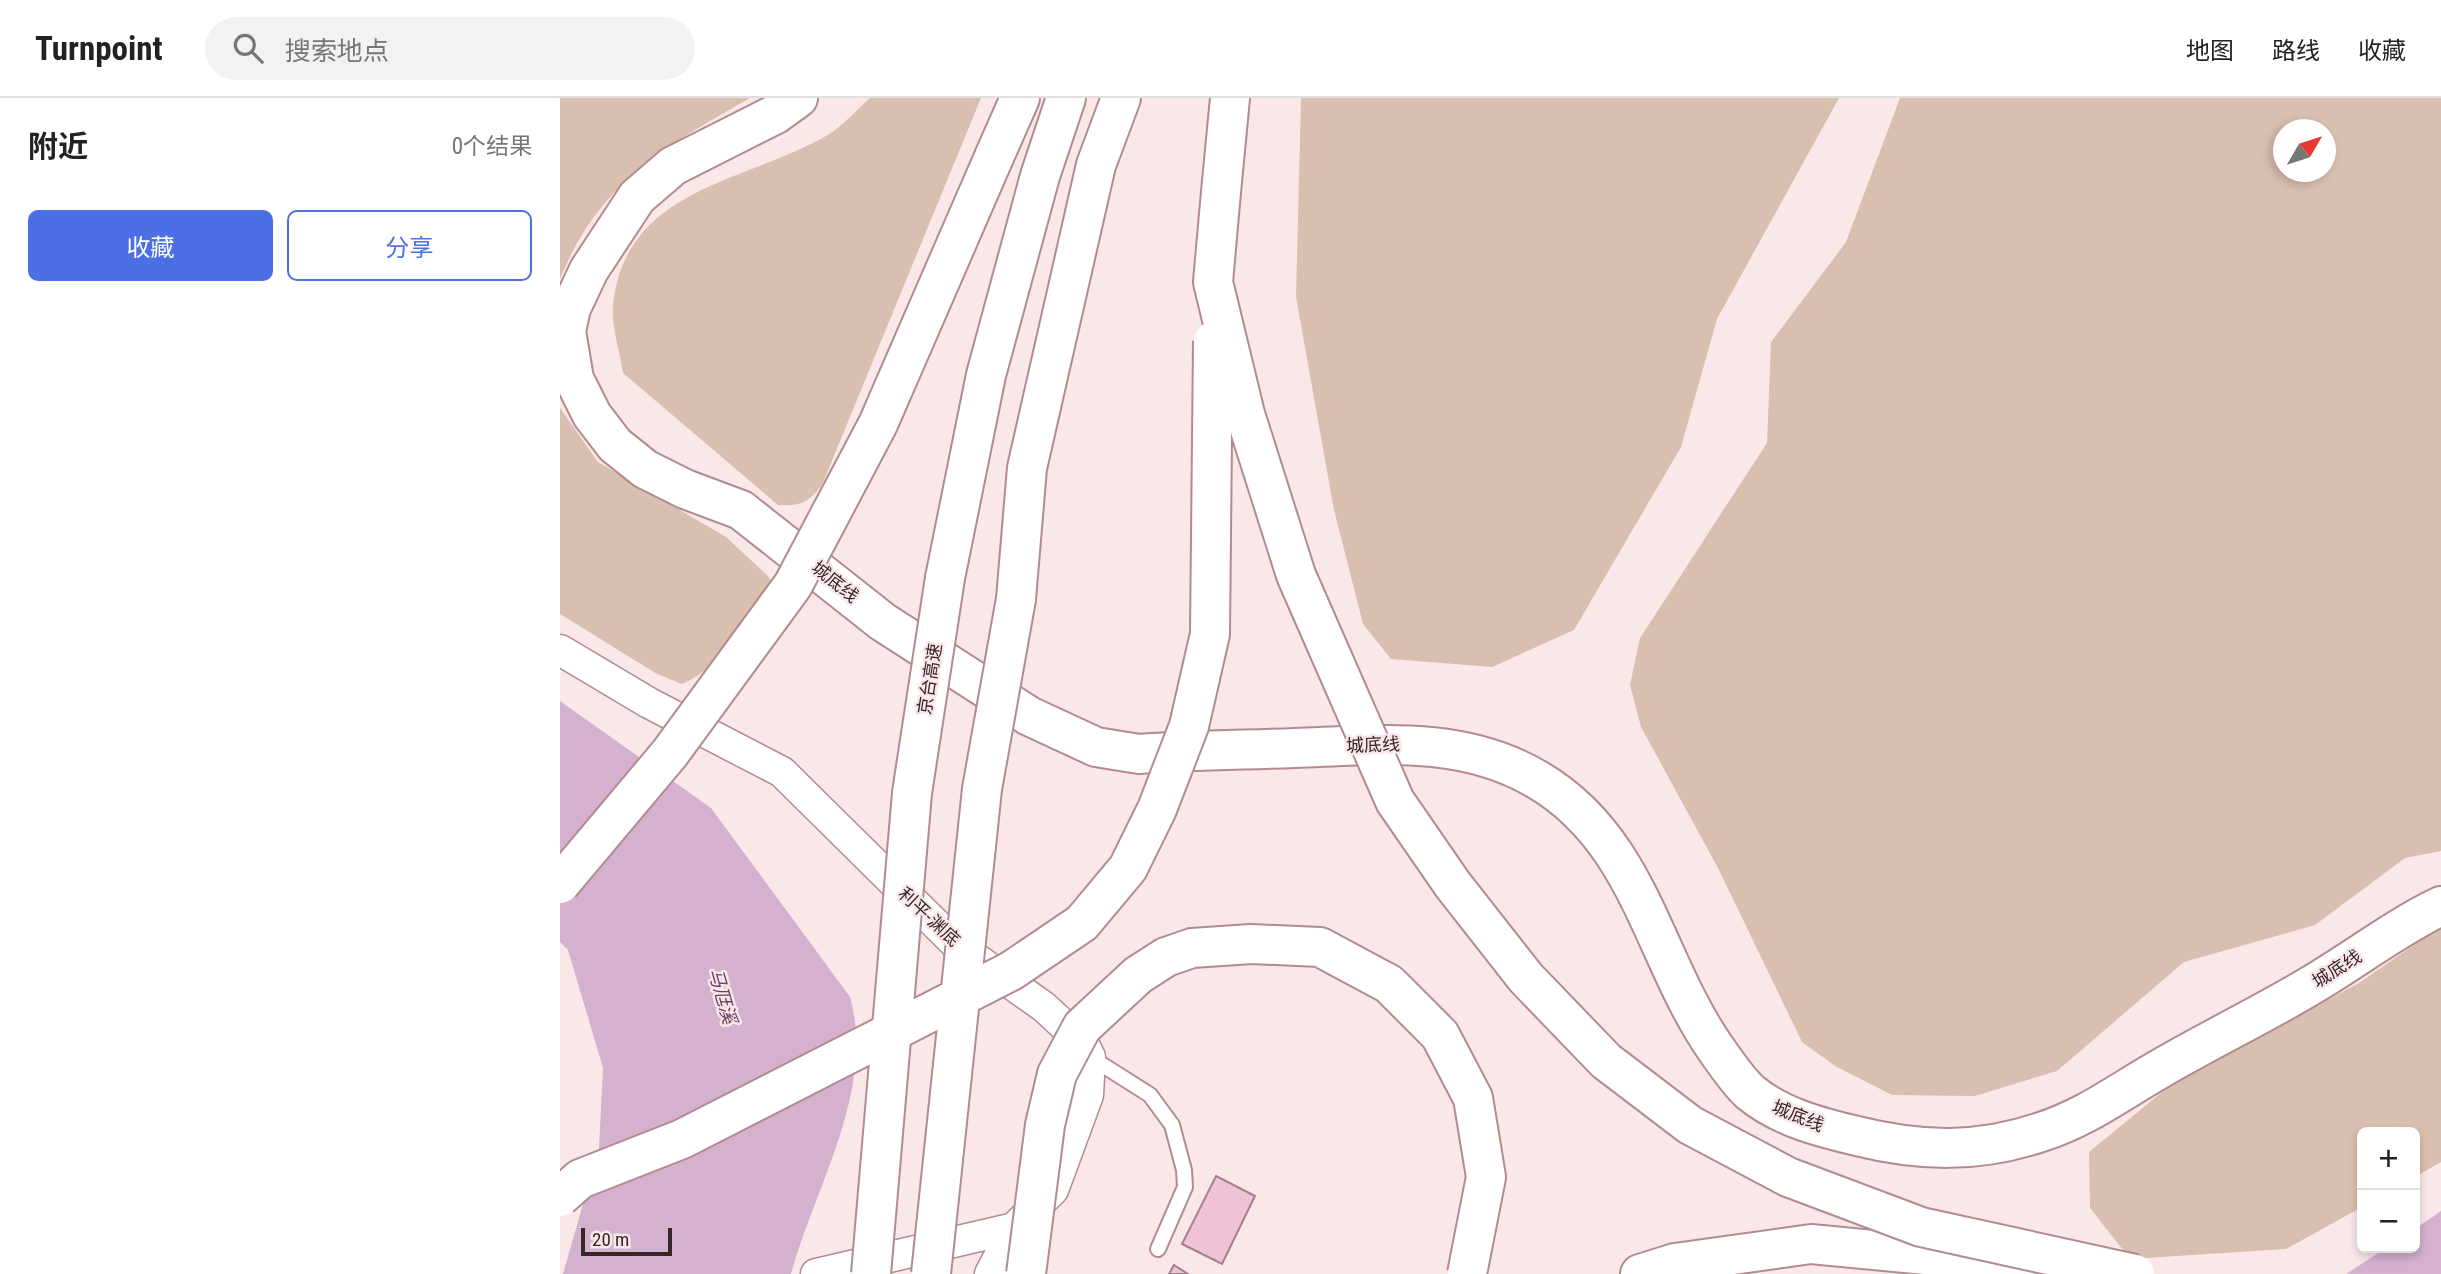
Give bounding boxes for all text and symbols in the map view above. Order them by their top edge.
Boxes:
search box [205,17,695,80]
text: Turnpoint [35,29,163,68]
icon: search [229,29,267,67]
text: 搜索地点 [285,36,389,66]
text: 地图 [2186,37,2234,65]
text: 路线 [2272,37,2320,65]
text: 收藏 [2358,37,2406,65]
north arrow [2273,119,2336,182]
text: 附近 [28,129,88,164]
text: 0个结果 [452,133,532,160]
button: 收藏 [28,210,273,281]
button: 分享 [287,210,532,281]
street label: 城底线 [808,556,863,607]
street label: 京台高速 [914,642,946,716]
street label: 城底线 [1346,733,1400,756]
street label: 利平-渊底 [894,883,964,950]
street label: 城底线 [2308,945,2365,992]
water label: 马尫溪 [704,966,742,1029]
street label: 城底线 [1769,1096,1827,1135]
map controls [2357,1127,2420,1253]
button: + [2357,1127,2420,1190]
button: − [2357,1190,2420,1253]
scale bar [581,1225,672,1257]
text: 20 m [592,1228,629,1251]

